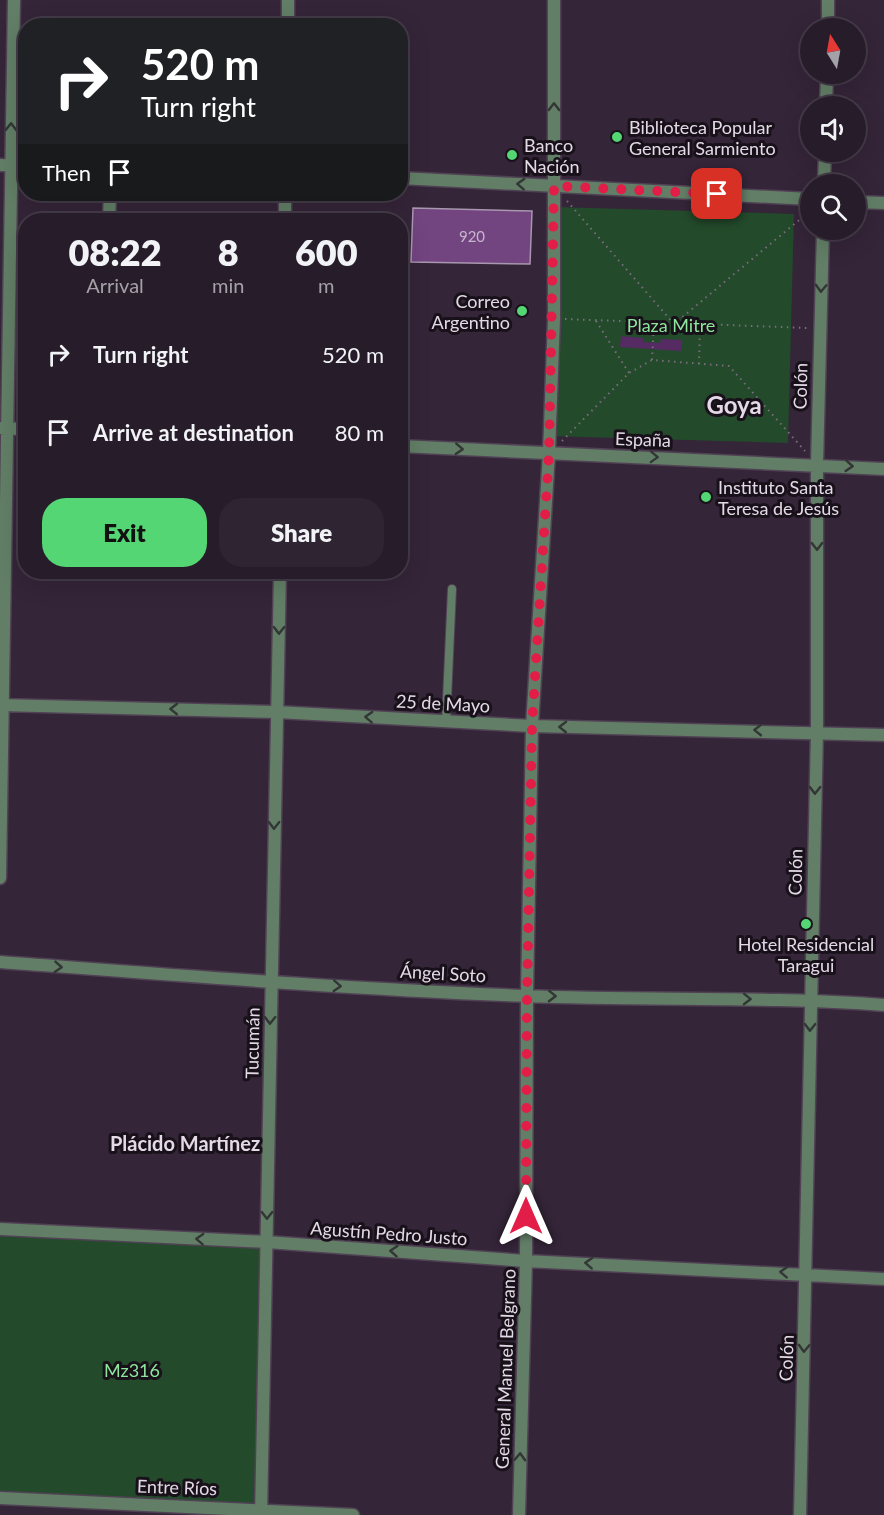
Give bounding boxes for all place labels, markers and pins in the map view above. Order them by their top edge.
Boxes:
place label: Biblioteca Popular General Sarmiento [629,116,776,159]
marker: Biblioteca Popular General Sarmiento [610,130,624,144]
place label: Banco Nación [524,134,580,177]
marker: Banco Nación [505,148,519,162]
pin [691,168,742,219]
place label: Correo Argentino [432,290,510,333]
marker: Correo Argentino [515,304,529,318]
place label: Instituto Santa Teresa de Jesús [718,476,839,519]
marker: Instituto Santa Teresa de Jesús [699,490,713,504]
marker: Hotel Residencial Taragui [799,917,813,931]
place label: Hotel Residencial Taragui [738,933,874,976]

